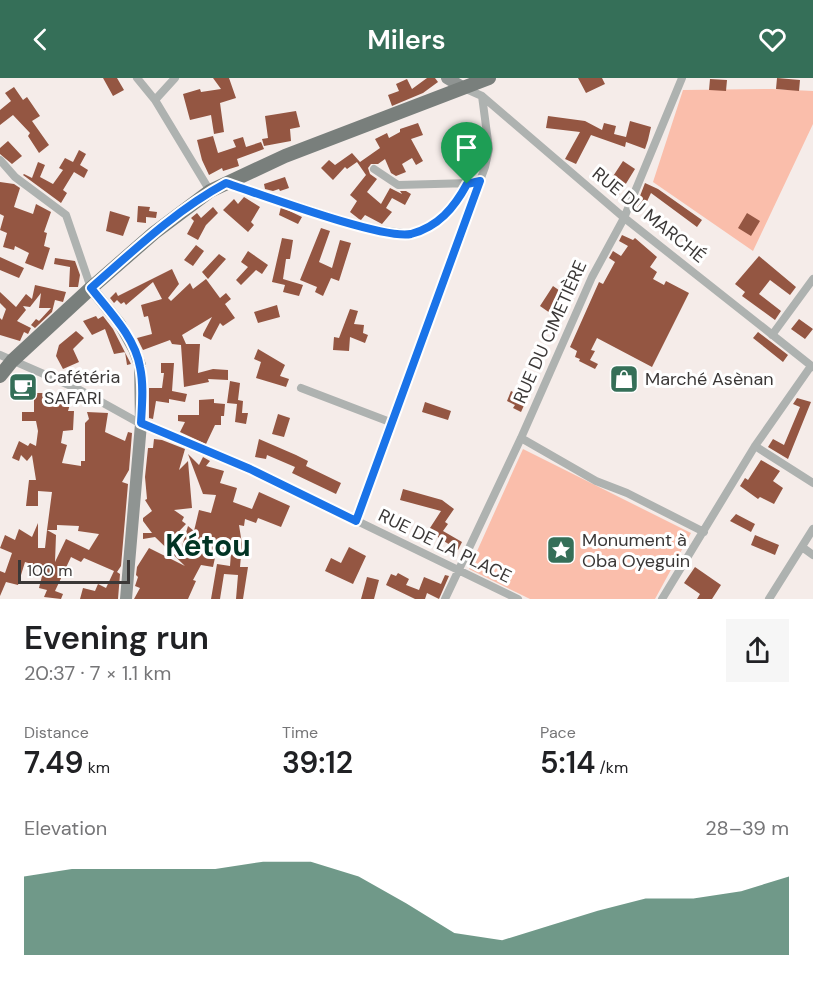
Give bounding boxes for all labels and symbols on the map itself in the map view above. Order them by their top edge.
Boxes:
pin [441,122,492,184]
street label: RUE DU MARCHÉ [587,162,711,268]
street label: RUE DU CIMETIÈRE [508,257,592,407]
shop icon: Marché Asènan [608,363,640,395]
place label: Cafétéria SAFARI [44,365,120,410]
place label: Marché Asènan [645,367,774,391]
cafe icon: Cafétéria SAFARI [7,371,39,403]
street label: RUE DE LA PLACE [374,503,516,589]
district label: Kétou [165,526,251,565]
place label: Monument à Oba Oyeguin [582,528,690,573]
place icon: Monument à Oba Oyeguin [545,534,577,566]
scale bar [18,557,130,585]

